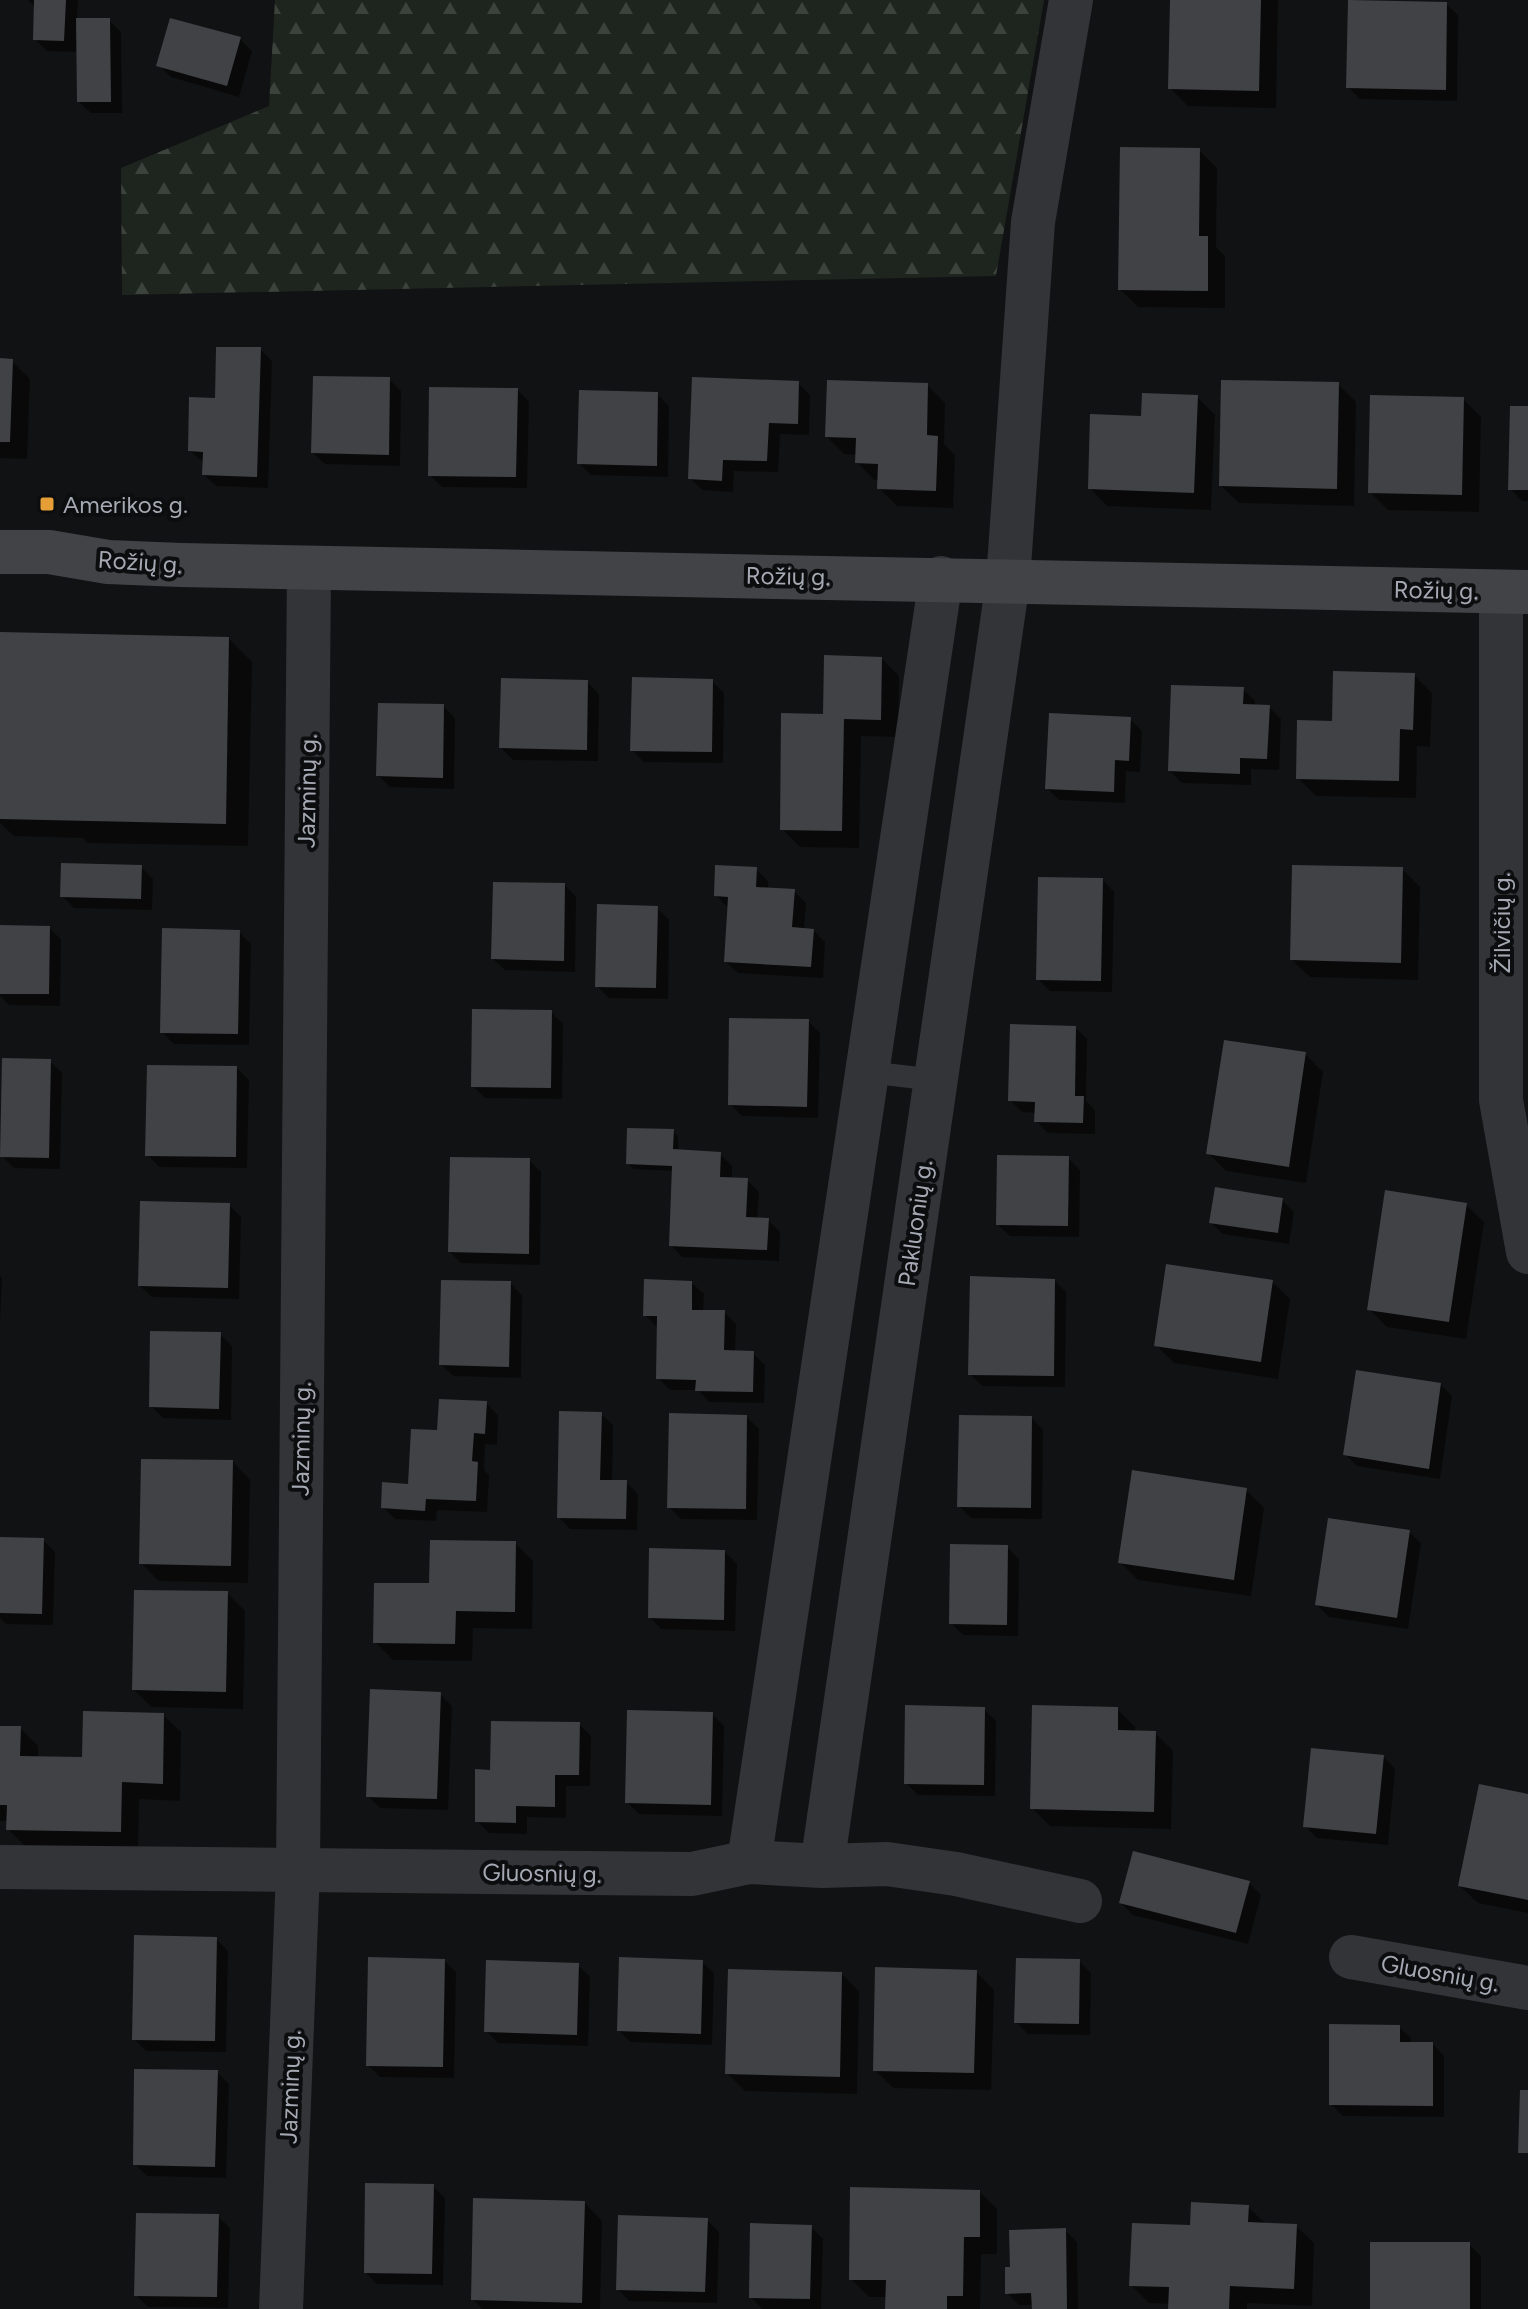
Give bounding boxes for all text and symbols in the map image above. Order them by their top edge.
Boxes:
place label: Amerikos g. [63,490,188,519]
marker: Amerikos g. [38,495,56,513]
street label: Rožių g. [97,545,183,579]
street label: Rožių g. [745,561,831,591]
street label: Rožių g. [1393,575,1479,605]
street label: Jazminų g. [292,734,322,848]
street label: Žilvičių g. [1487,872,1516,974]
street label: Pakluonių g. [892,1158,938,1288]
street label: Jazminų g. [286,1382,316,1496]
street label: Gluosnių g. [482,1857,602,1889]
street label: Gluosnių g. [1379,1948,1501,1998]
street label: Jazminų g. [274,2029,306,2145]

